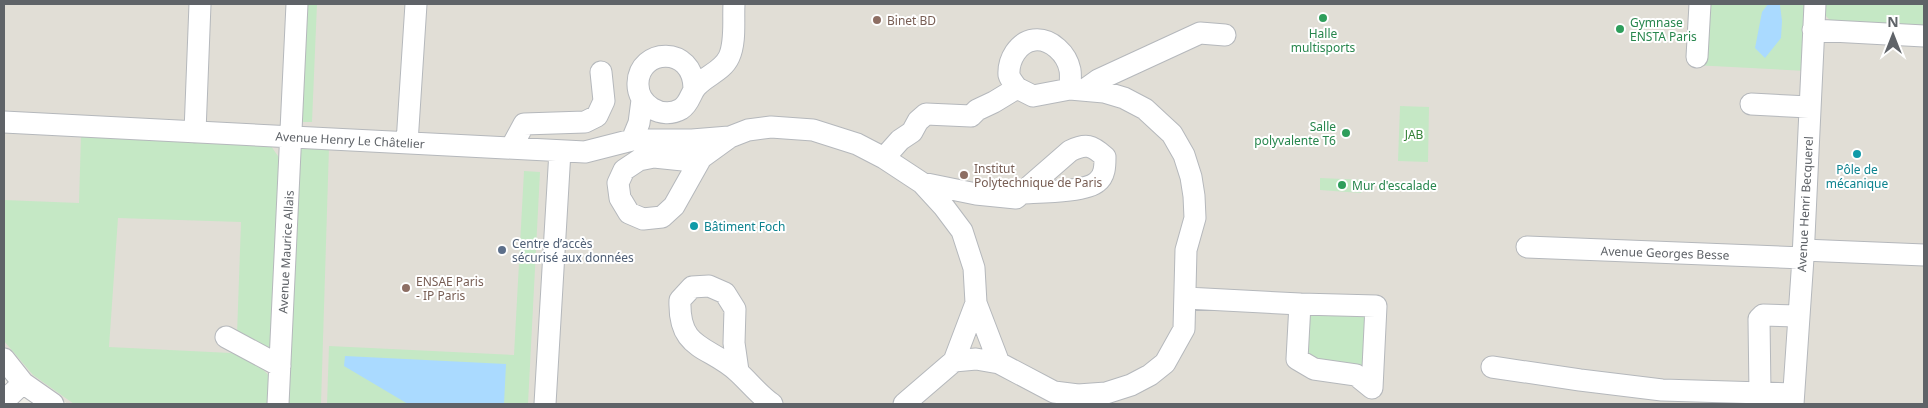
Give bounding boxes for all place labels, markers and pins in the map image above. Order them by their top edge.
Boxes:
place label: Binet BD [887,12,936,29]
marker: Halle multisports [1317,12,1329,24]
marker: Binet BD [871,14,883,26]
place label: Gymnase ENSTA Paris [1630,14,1697,45]
marker: Gymnase ENSTA Paris [1614,23,1626,35]
place label: Halle multisports [1291,25,1356,56]
place label: Salle polyvalente T6 [1254,118,1336,149]
marker: Salle polyvalente T6 [1340,127,1352,139]
marker: Pôle de mécanique [1851,148,1863,160]
place label: Institut Polytechnique de Paris [974,160,1103,191]
place label: Pôle de mécanique [1826,161,1889,192]
marker: Institut Polytechnique de Paris [958,169,970,181]
place label: Mur d'escalade [1352,177,1437,194]
marker: Mur d'escalade [1336,179,1348,191]
place label: Bâtiment Foch [704,218,785,235]
marker: Bâtiment Foch [688,220,700,232]
place label: Centre d’accès sécurisé aux données [512,235,634,266]
marker: Centre d’accès sécurisé aux données [496,244,508,256]
place label: ENSAE Paris - IP Paris [416,273,484,304]
marker: ENSAE Paris - IP Paris [400,282,412,294]

